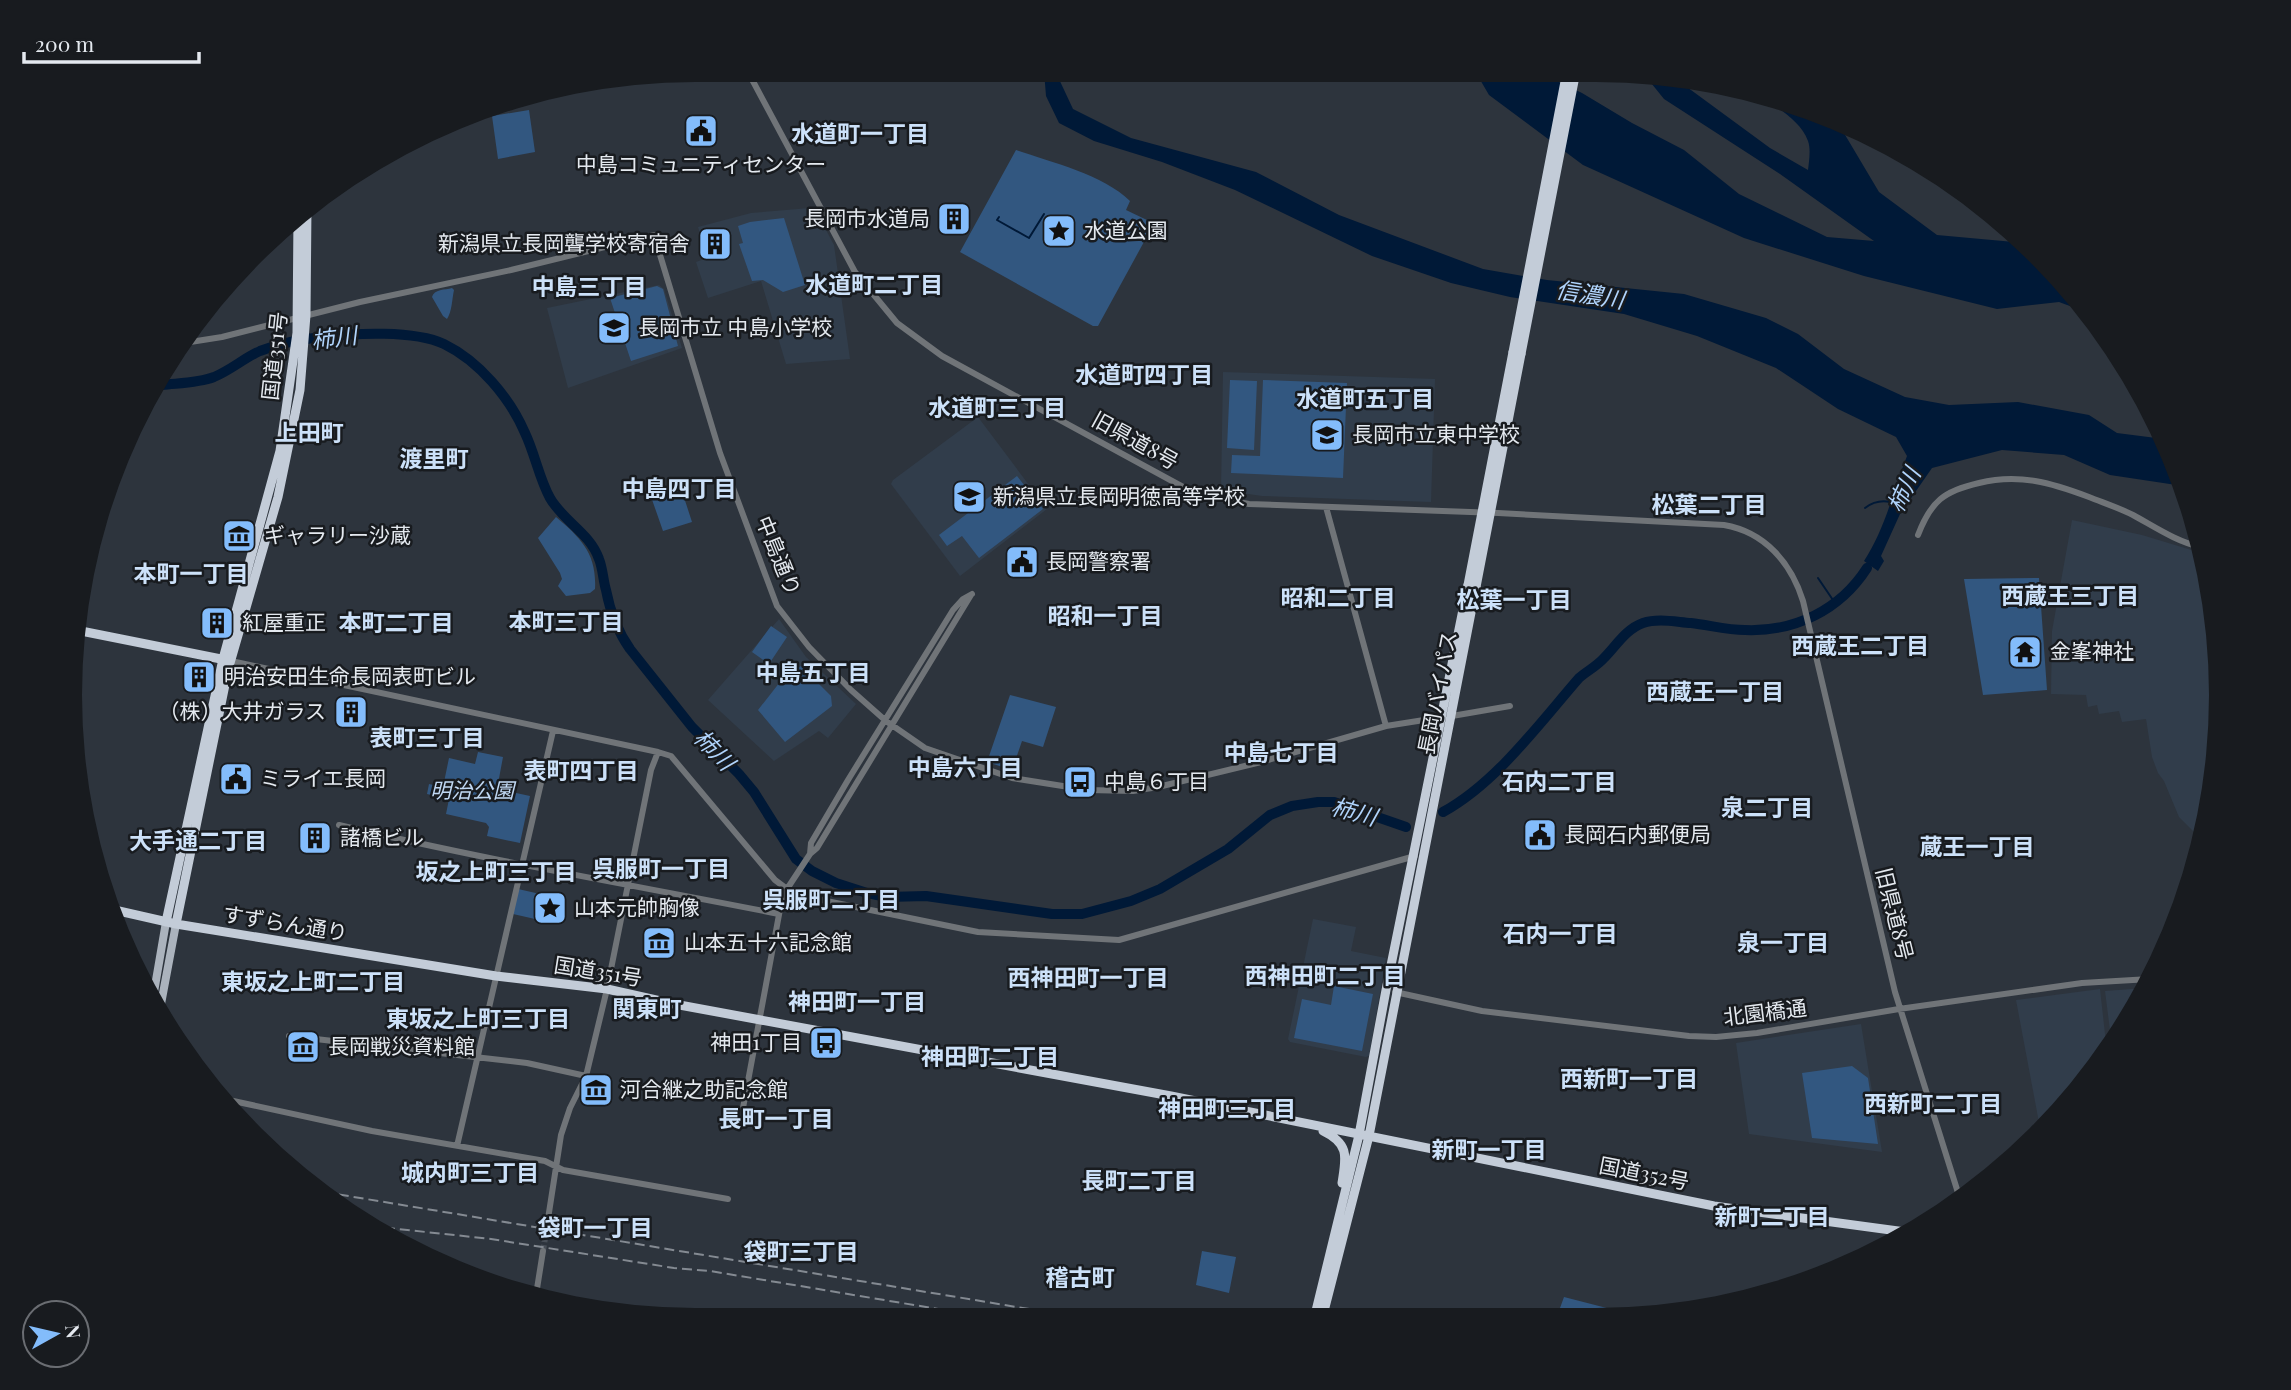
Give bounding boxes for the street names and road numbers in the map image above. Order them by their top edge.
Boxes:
street label: 国道351号 [254,310,292,401]
street label: 旧県道8号 [1088,404,1184,475]
street label: 中島通り [751,511,809,599]
street label: 長岡バイパス [1410,628,1462,757]
street label: 旧県道8号 [1871,864,1921,963]
street label: すずらん通り [221,898,350,946]
street label: 国道351号 [552,949,644,991]
street label: 北園橋通 [1721,992,1808,1030]
street label: 国道352号 [1597,1150,1692,1194]

